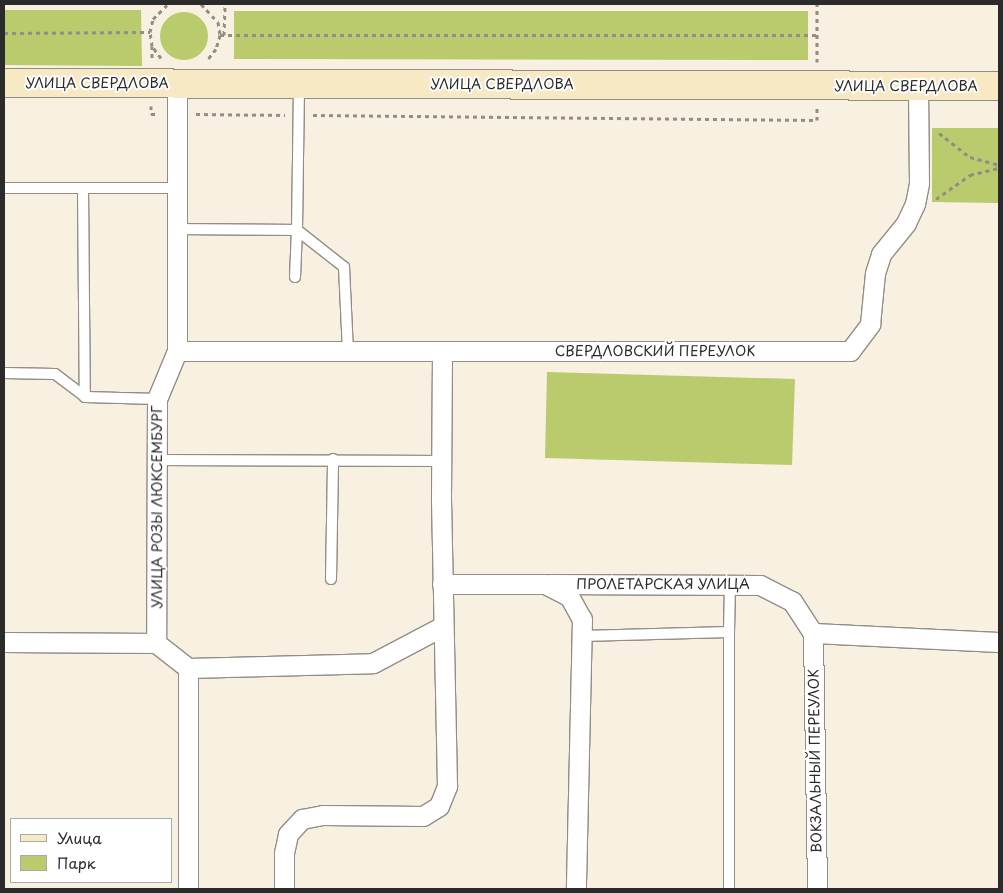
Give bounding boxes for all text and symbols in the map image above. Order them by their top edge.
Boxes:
street label: УЛИЦА СВЕРДЛОВА [25,75,169,91]
street label: УЛИЦА СВЕРДЛОВА [430,76,574,92]
street label: УЛИЦА СВЕРДЛОВА [834,78,978,94]
street label: СВЕРДЛОВСКИЙ ПЕРЕУЛОК [555,343,755,359]
street label: УЛИЦА РОЗЫ ЛЮКСЕМБУРГ [149,405,165,609]
street label: ПРОЛЕТАРСКАЯ УЛИЦА [576,576,750,592]
street label: ВОКЗАЛЬНЫЙ ПЕРЕУЛОК [805,669,825,853]
legend [10,818,172,883]
text: Улица [57,826,102,849]
text: Парк [57,851,96,874]

